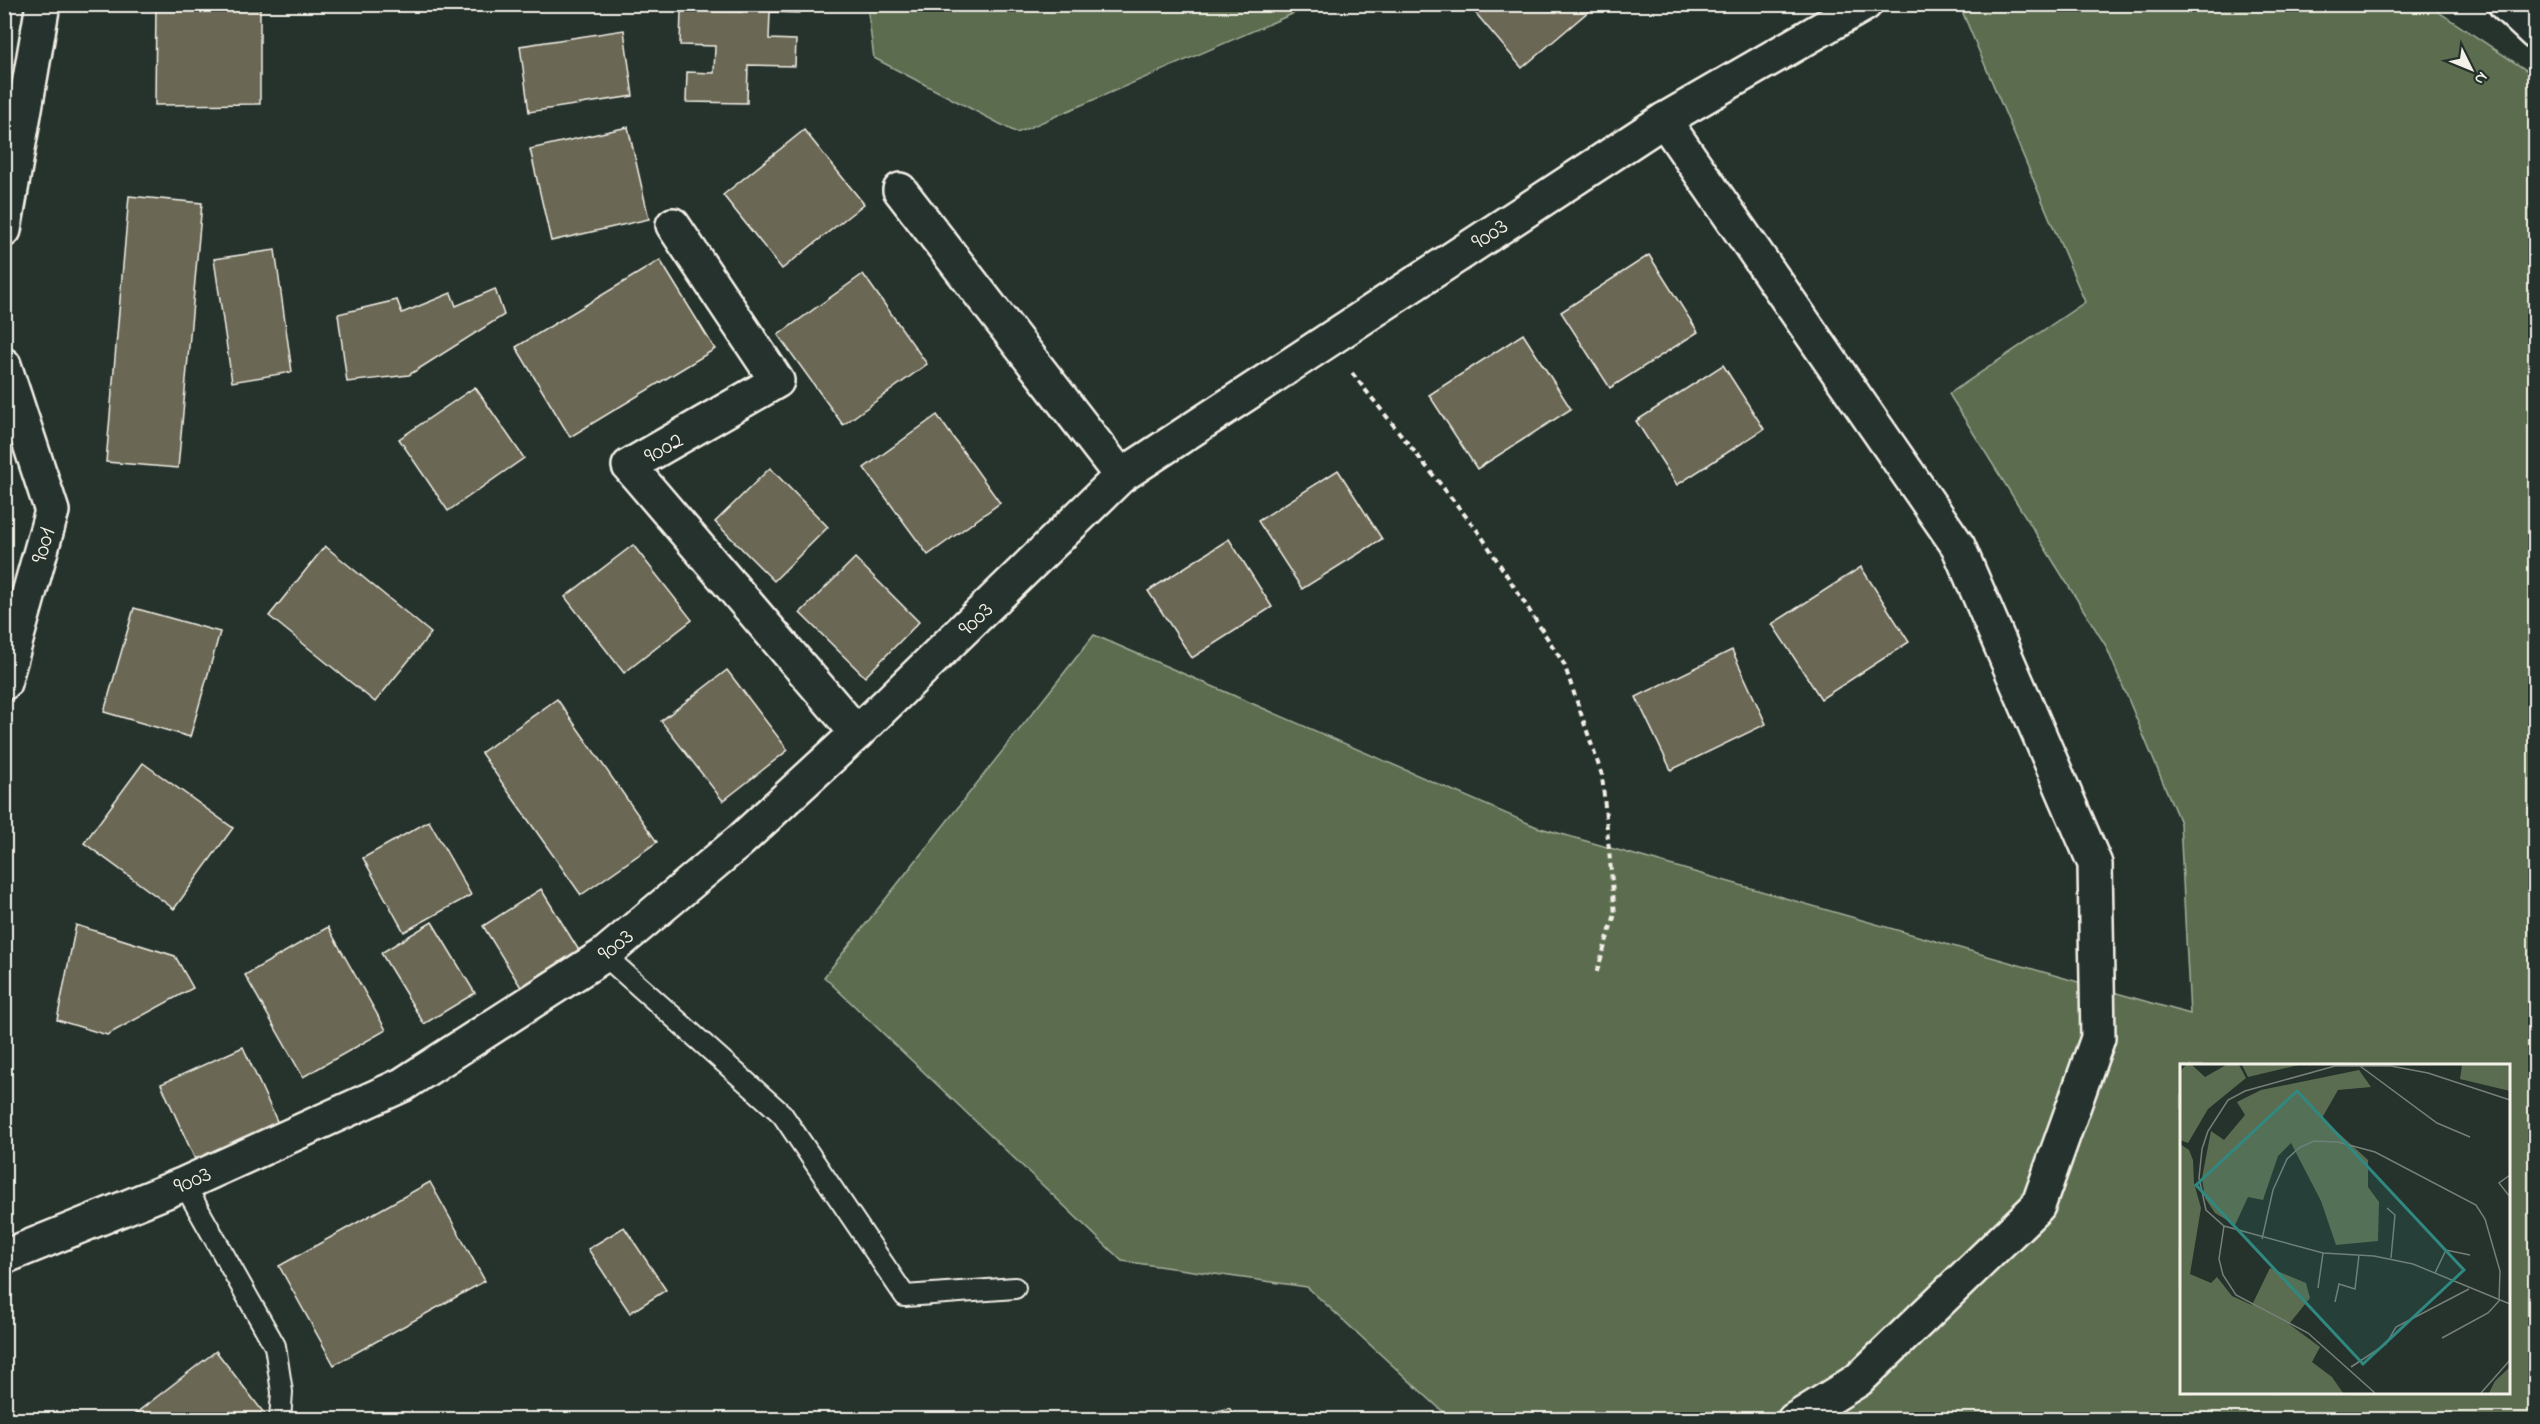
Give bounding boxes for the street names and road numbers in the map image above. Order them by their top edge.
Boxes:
street label: 9003 [1465,210,1516,260]
street label: 9002 [638,424,690,474]
street label: 9001 [23,524,66,567]
street label: 9003 [951,594,1003,646]
street label: 9003 [591,921,642,971]
street label: 9003 [169,1158,217,1205]

